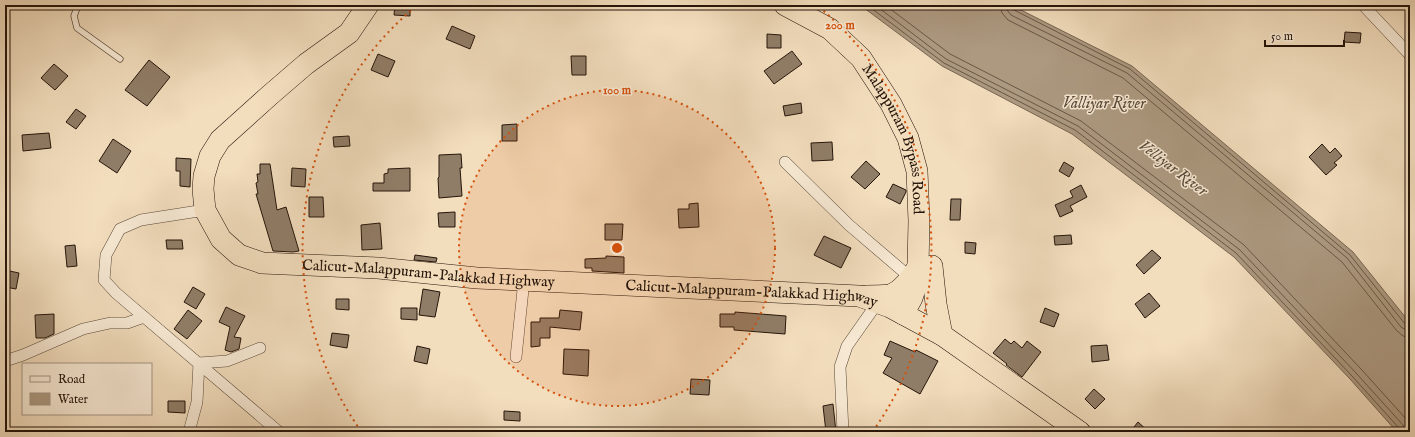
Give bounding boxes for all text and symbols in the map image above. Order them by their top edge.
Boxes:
text: 200 m [825,18,855,33]
scale bar [1265,22,1344,48]
text: 50 m [1271,29,1293,44]
street label: Malappuram Bypass Road [857,60,928,216]
text: 100 m [603,83,632,98]
water label: Valliyar River [1063,94,1147,114]
water label: Velliyar River [1134,136,1212,202]
centre of rings [610,241,624,255]
street label: Calicut-Malappuram-Palakkad Highway [302,256,556,292]
street label: Calicut-Malappuram-Palakkad Highway [625,276,881,312]
legend [22,363,152,415]
text: Road [58,372,86,387]
text: Water [58,392,89,407]

